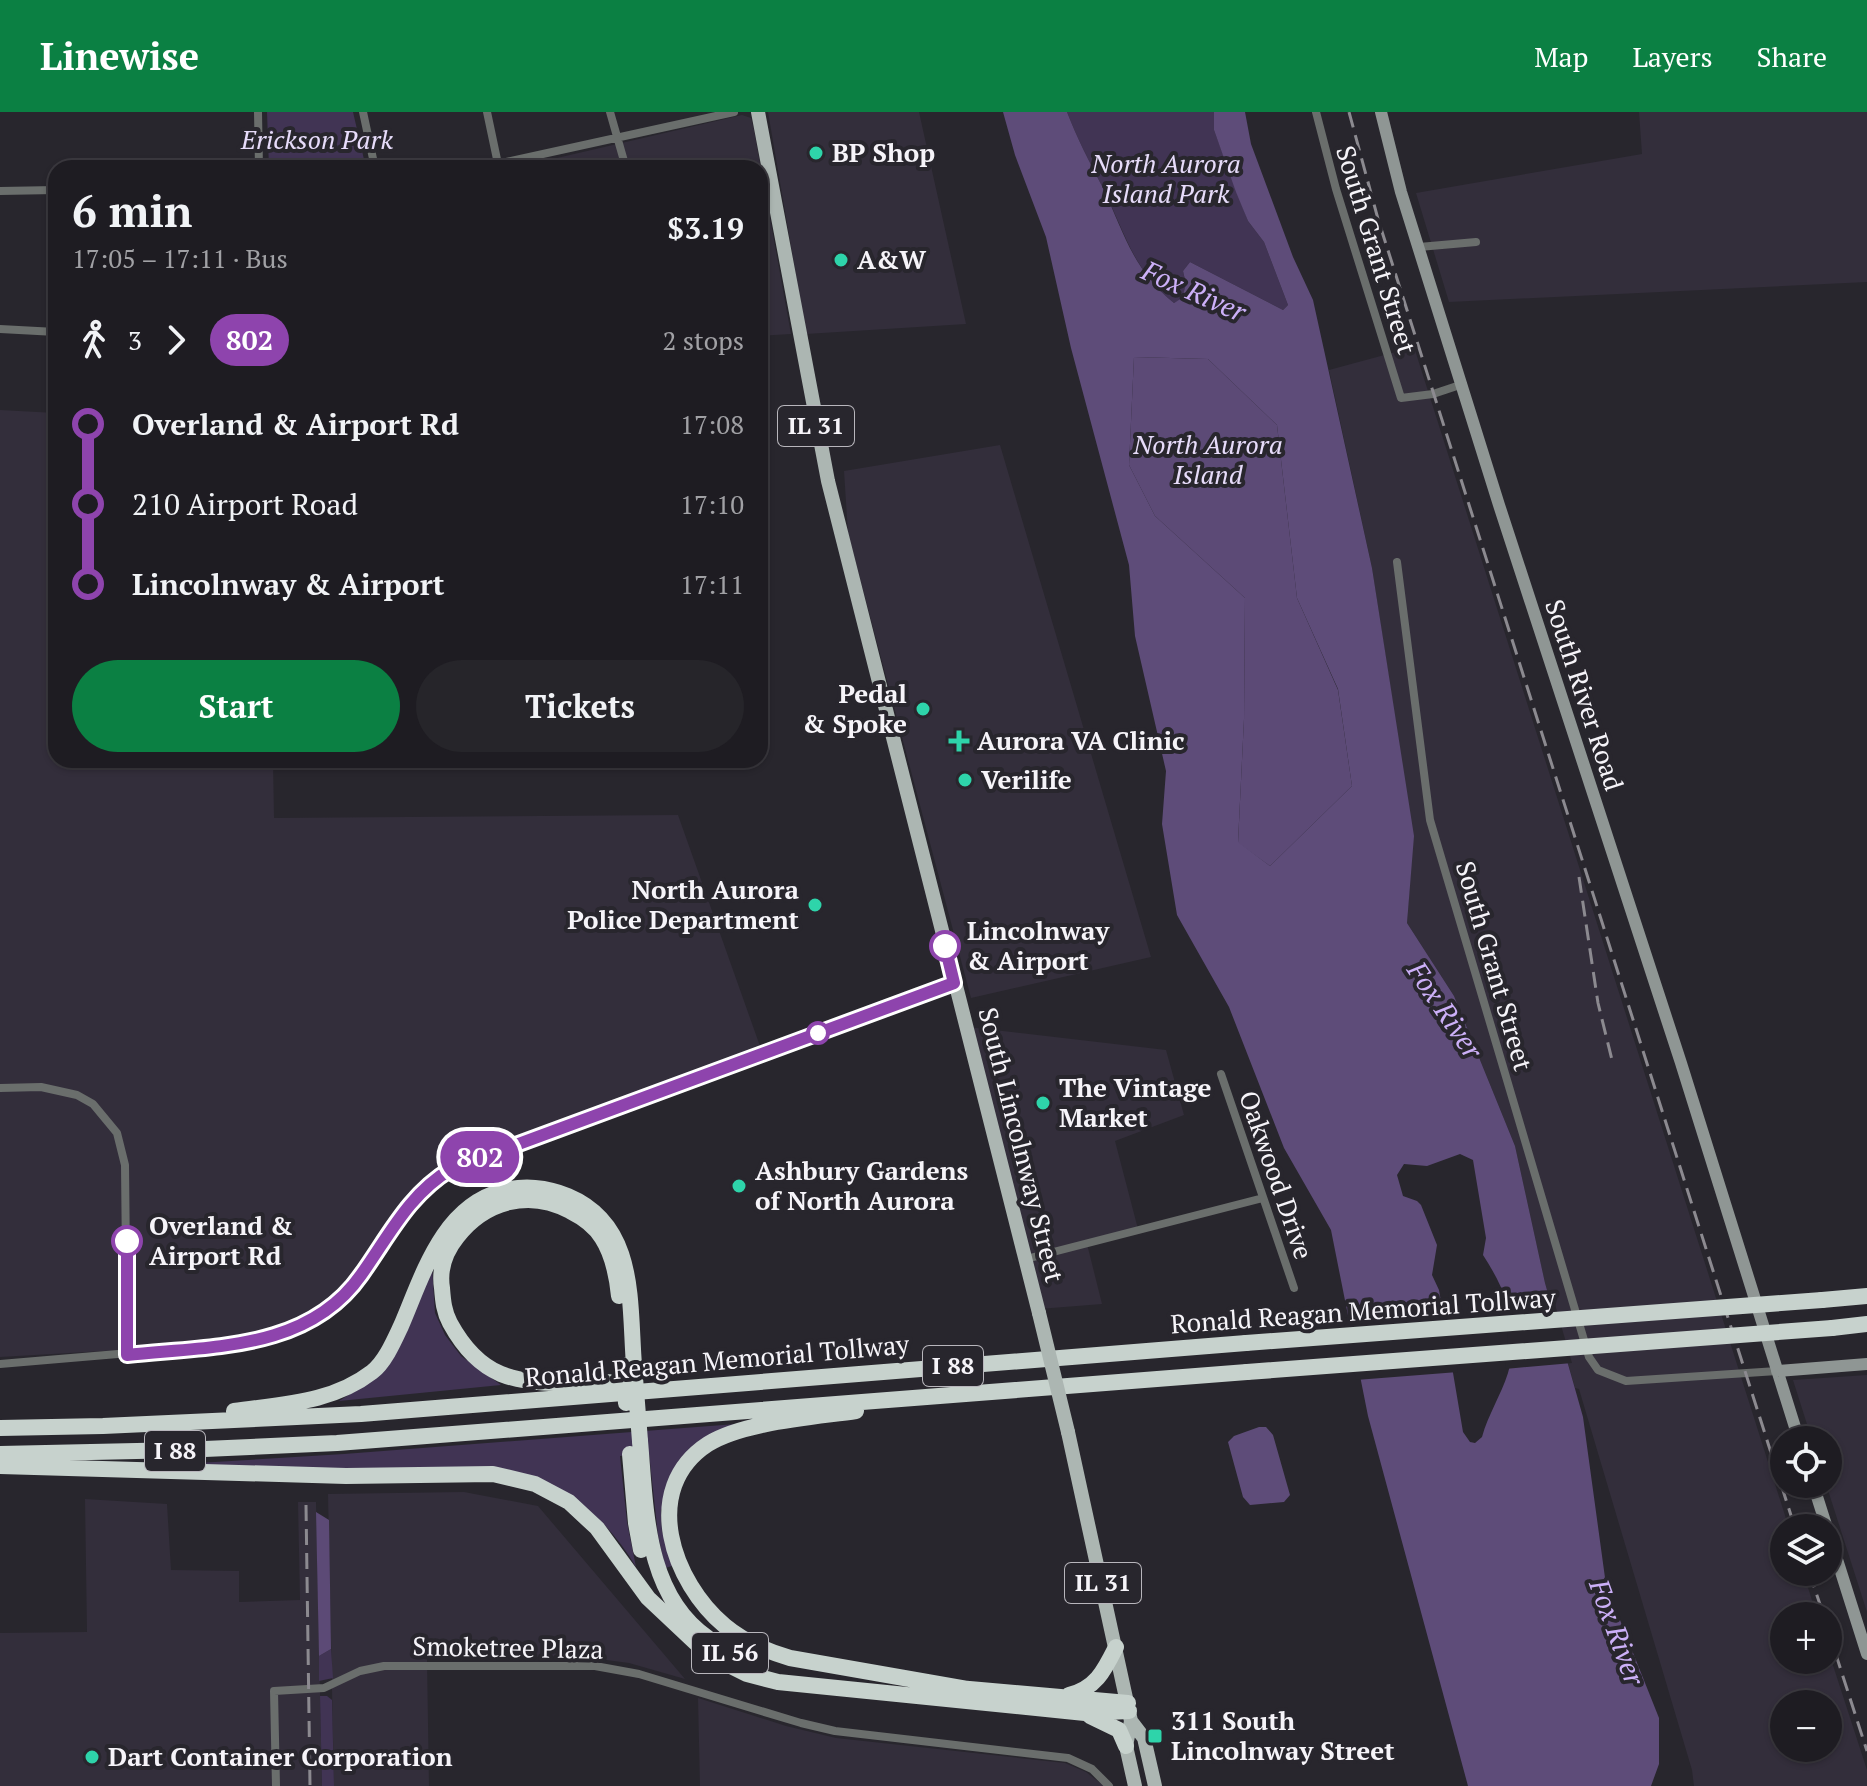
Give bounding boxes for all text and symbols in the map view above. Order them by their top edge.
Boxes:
text: Linewise [40,31,199,81]
text: Map [1534,38,1588,75]
text: Layers [1632,38,1713,75]
text: Share [1757,38,1827,75]
park label: Erickson Park [240,122,393,156]
place label: BP Shop [832,135,935,169]
street label: South Grant Street [1329,141,1425,358]
marker: BP Shop [807,144,825,162]
park label: North Aurora Island Park [1090,146,1241,210]
text: 6 min [72,181,192,240]
text: $3.19 [667,208,744,248]
text: 17:05 – 17:11 · Bus [72,241,288,275]
place label: A&W [857,242,926,276]
marker: A&W [832,251,850,269]
water label: Fox River [1136,251,1253,330]
icon: walk [72,318,116,362]
icon: forward [154,318,198,362]
text: 802 [226,321,273,358]
text: 3 [128,323,142,357]
text: 2 stops [663,323,744,357]
text: Overland & Airport Rd [132,404,459,444]
road number: IL 31 [778,406,854,446]
text: 17:08 [680,407,744,441]
park label: North Aurora Island [1132,427,1283,491]
text: 210 Airport Road [132,484,358,524]
text: 17:10 [680,487,744,521]
text: Lincolnway & Airport [132,564,445,604]
text: 17:11 [680,567,744,601]
street label: South River Road [1538,595,1632,795]
button: Start [72,660,400,752]
button: Tickets [416,660,744,752]
place label: Pedal & Spoke [802,676,907,740]
marker: Pedal & Spoke [914,700,932,718]
place label: Aurora VA Clinic [977,723,1185,757]
marker: Aurora VA Clinic [948,730,970,752]
place label: Verilife [981,762,1072,796]
marker: Verilife [956,771,974,789]
street label: South Grant Street [1449,857,1541,1075]
place label: North Aurora Police Department [567,872,800,936]
marker: North Aurora Police Department [806,896,824,914]
place label: Lincolnway & Airport [967,913,1110,977]
marker: Lincolnway & Airport [930,931,960,961]
water label: Fox River [1399,953,1492,1067]
street label: South Lincolnway Street [971,1004,1073,1286]
unlabelled marker [807,1022,829,1044]
place label: The Vintage Market [1059,1070,1212,1134]
street label: Oakwood Drive [1232,1086,1322,1263]
marker: The Vintage Market [1034,1094,1052,1112]
line badge: 802 [434,1131,526,1183]
text: 802 [456,1138,504,1175]
place label: Ashbury Gardens of North Aurora [755,1153,968,1217]
marker: Ashbury Gardens of North Aurora [730,1177,748,1195]
place label: Overland & Airport Rd [149,1208,293,1272]
marker: Overland & Airport Rd [112,1226,142,1256]
street label: Ronald Reagan Memorial Tollway [1169,1280,1557,1340]
street label: Ronald Reagan Memorial Tollway [523,1326,911,1394]
road number: I 88 [923,1346,983,1386]
map controls [1770,1426,1842,1762]
button: locate [1770,1426,1842,1498]
road number: I 88 [145,1431,205,1471]
button: layers [1770,1514,1842,1586]
road number: IL 31 [1065,1563,1141,1603]
water label: Fox River [1581,1573,1654,1691]
button: + [1770,1602,1842,1674]
street label: Smoketree Plaza [412,1628,604,1666]
road number: IL 56 [692,1633,768,1673]
button: − [1770,1690,1842,1762]
place label: 311 South Lincolnway Street [1171,1703,1395,1767]
marker: 311 South Lincolnway Street [1146,1727,1164,1745]
place label: Dart Container Corporation [108,1739,453,1773]
marker: Dart Container Corporation [83,1748,101,1766]

